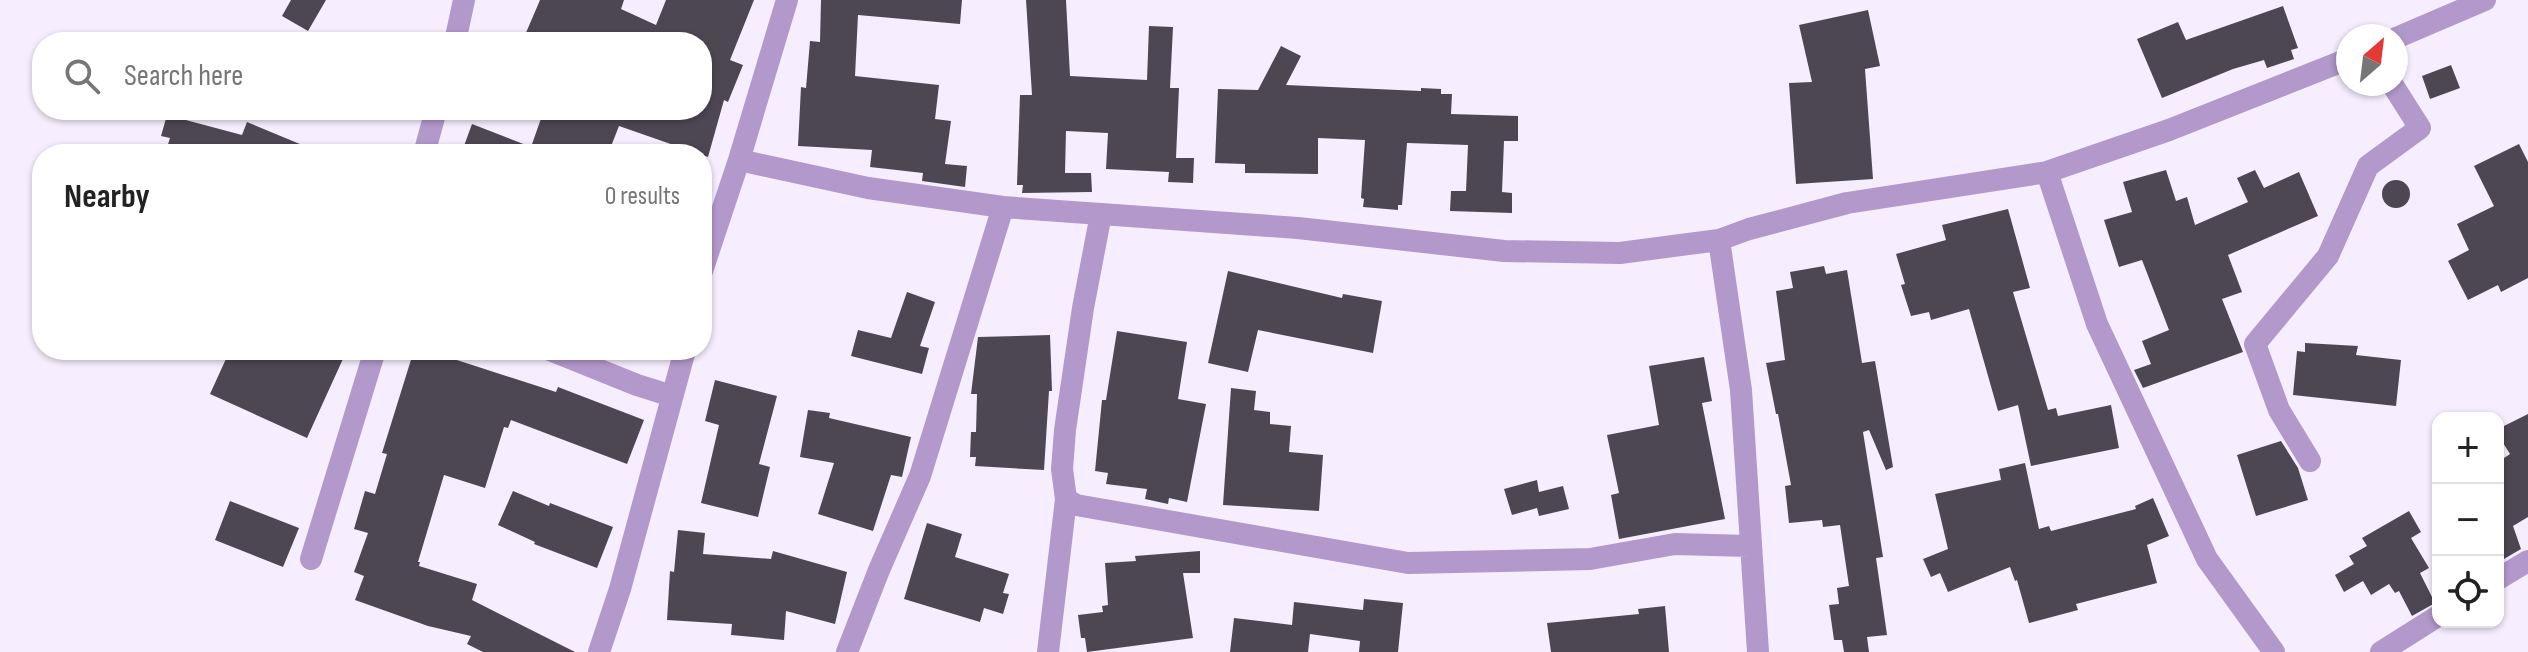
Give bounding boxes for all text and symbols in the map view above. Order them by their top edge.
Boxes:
north arrow [2336,24,2408,96]
search box [32,32,712,120]
icon: search [60,54,104,98]
text: Search here [124,58,243,94]
text: Nearby [64,176,150,217]
text: 0 results [605,181,680,212]
map controls [2432,412,2504,628]
button: + [2432,412,2504,484]
button: − [2432,484,2504,556]
button: locate [2432,556,2504,628]

